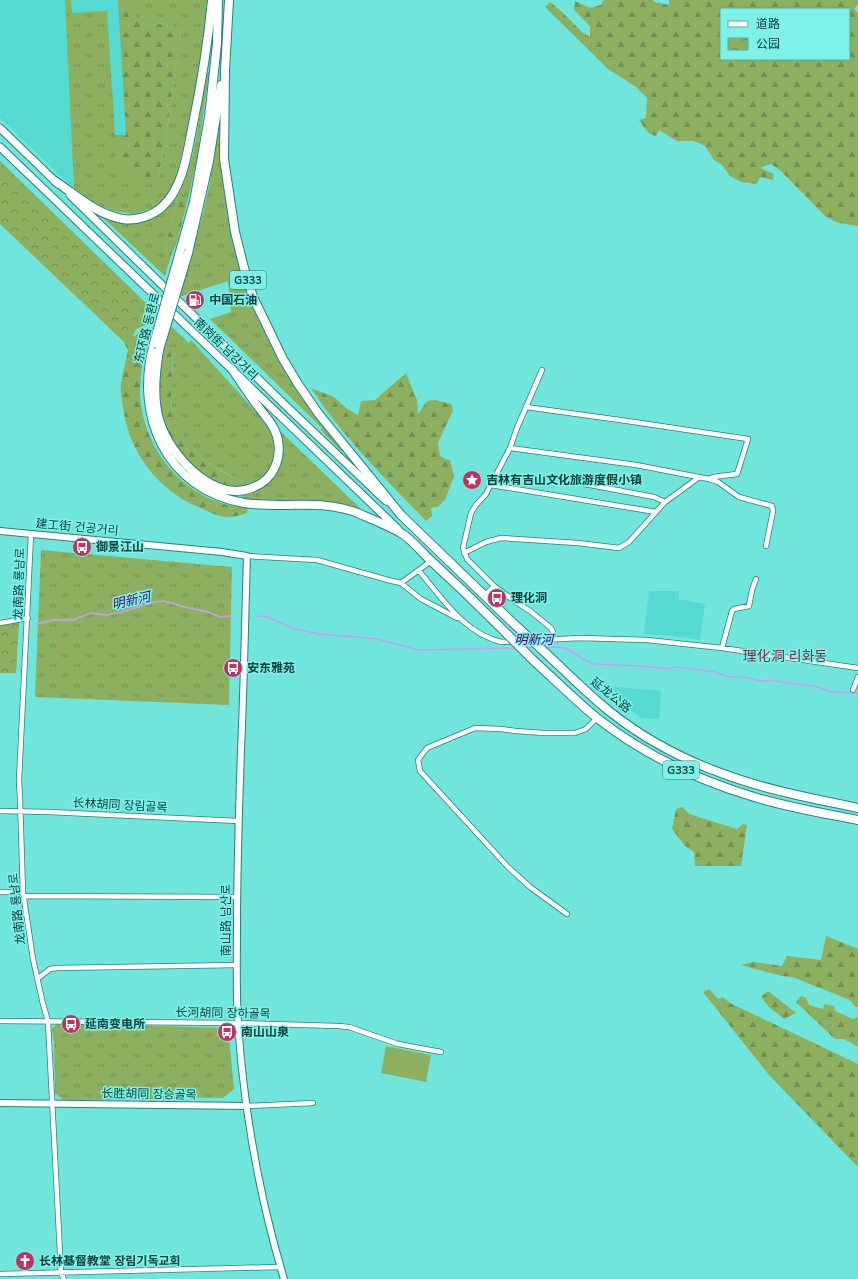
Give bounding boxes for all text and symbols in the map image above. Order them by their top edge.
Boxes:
legend [720,8,850,60]
text: 道路 [756,16,780,31]
text: 公园 [756,36,780,51]
road number: G333 [230,271,266,289]
fuel station icon: 中国石油 [184,289,206,311]
street label: 东环路 동환로 [130,291,163,365]
place label: 中国石油 [209,292,257,307]
street label: 南岗街 남강거리 [191,314,262,383]
place icon: 吉林有吉山文化旅游度假小镇 [461,469,483,491]
place label: 吉林有吉山文化旅游度假小镇 [486,472,642,487]
street label: 建工街 건공거리 [35,515,119,538]
bus stop icon: 御景江山 [71,536,93,558]
place label: 御景江山 [96,539,144,554]
street label: 龙南路 룡남로 [10,548,27,620]
water label: 明新河 [110,587,155,612]
bus stop icon: 理化洞 [486,587,508,609]
place label: 理化洞 [511,590,547,605]
water label: 明新河 [514,631,556,647]
district label: 理化洞 리화동 [743,647,827,665]
bus stop icon: 安东雅苑 [222,657,244,679]
place label: 安东雅苑 [247,660,295,675]
street label: 延龙公路 [588,674,635,716]
road number: G333 [663,761,699,779]
street label: 长林胡同 장림골목 [72,795,168,814]
street label: 龙南路 룡남로 [5,872,28,946]
street label: 南山路 남산로 [218,884,233,956]
street label: 长河胡同 장하골목 [175,1004,271,1021]
bus stop icon: 延南变电所 [60,1013,82,1035]
place label: 延南变电所 [85,1016,145,1031]
bus stop icon: 南山山泉 [216,1021,238,1043]
place label: 南山山泉 [241,1024,289,1039]
street label: 长胜胡同 장승골목 [101,1085,197,1102]
church icon: 长林基督教堂 장림기독교회 [14,1250,36,1272]
place label: 长林基督教堂 장림기독교회 [39,1253,181,1268]

